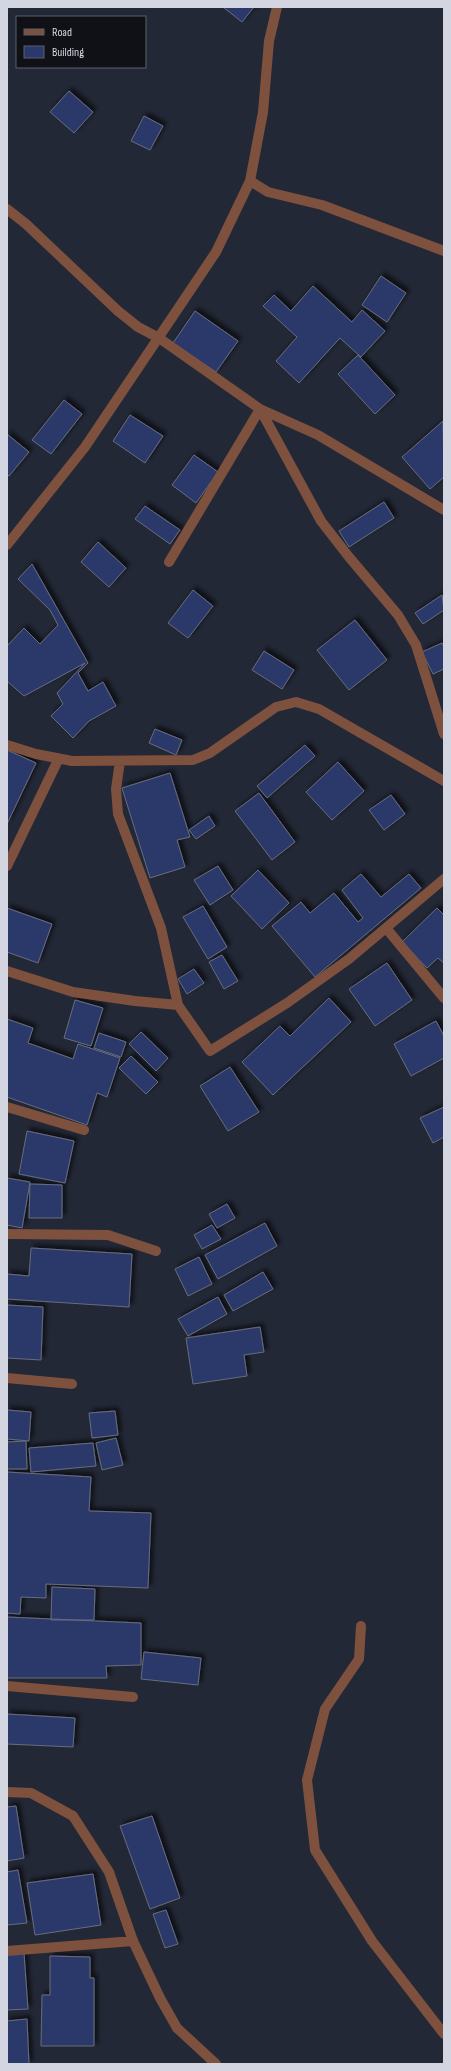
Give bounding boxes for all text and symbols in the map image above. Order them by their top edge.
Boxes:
legend [16,16,146,68]
text: Road [52,25,72,40]
text: Building [52,45,84,60]

